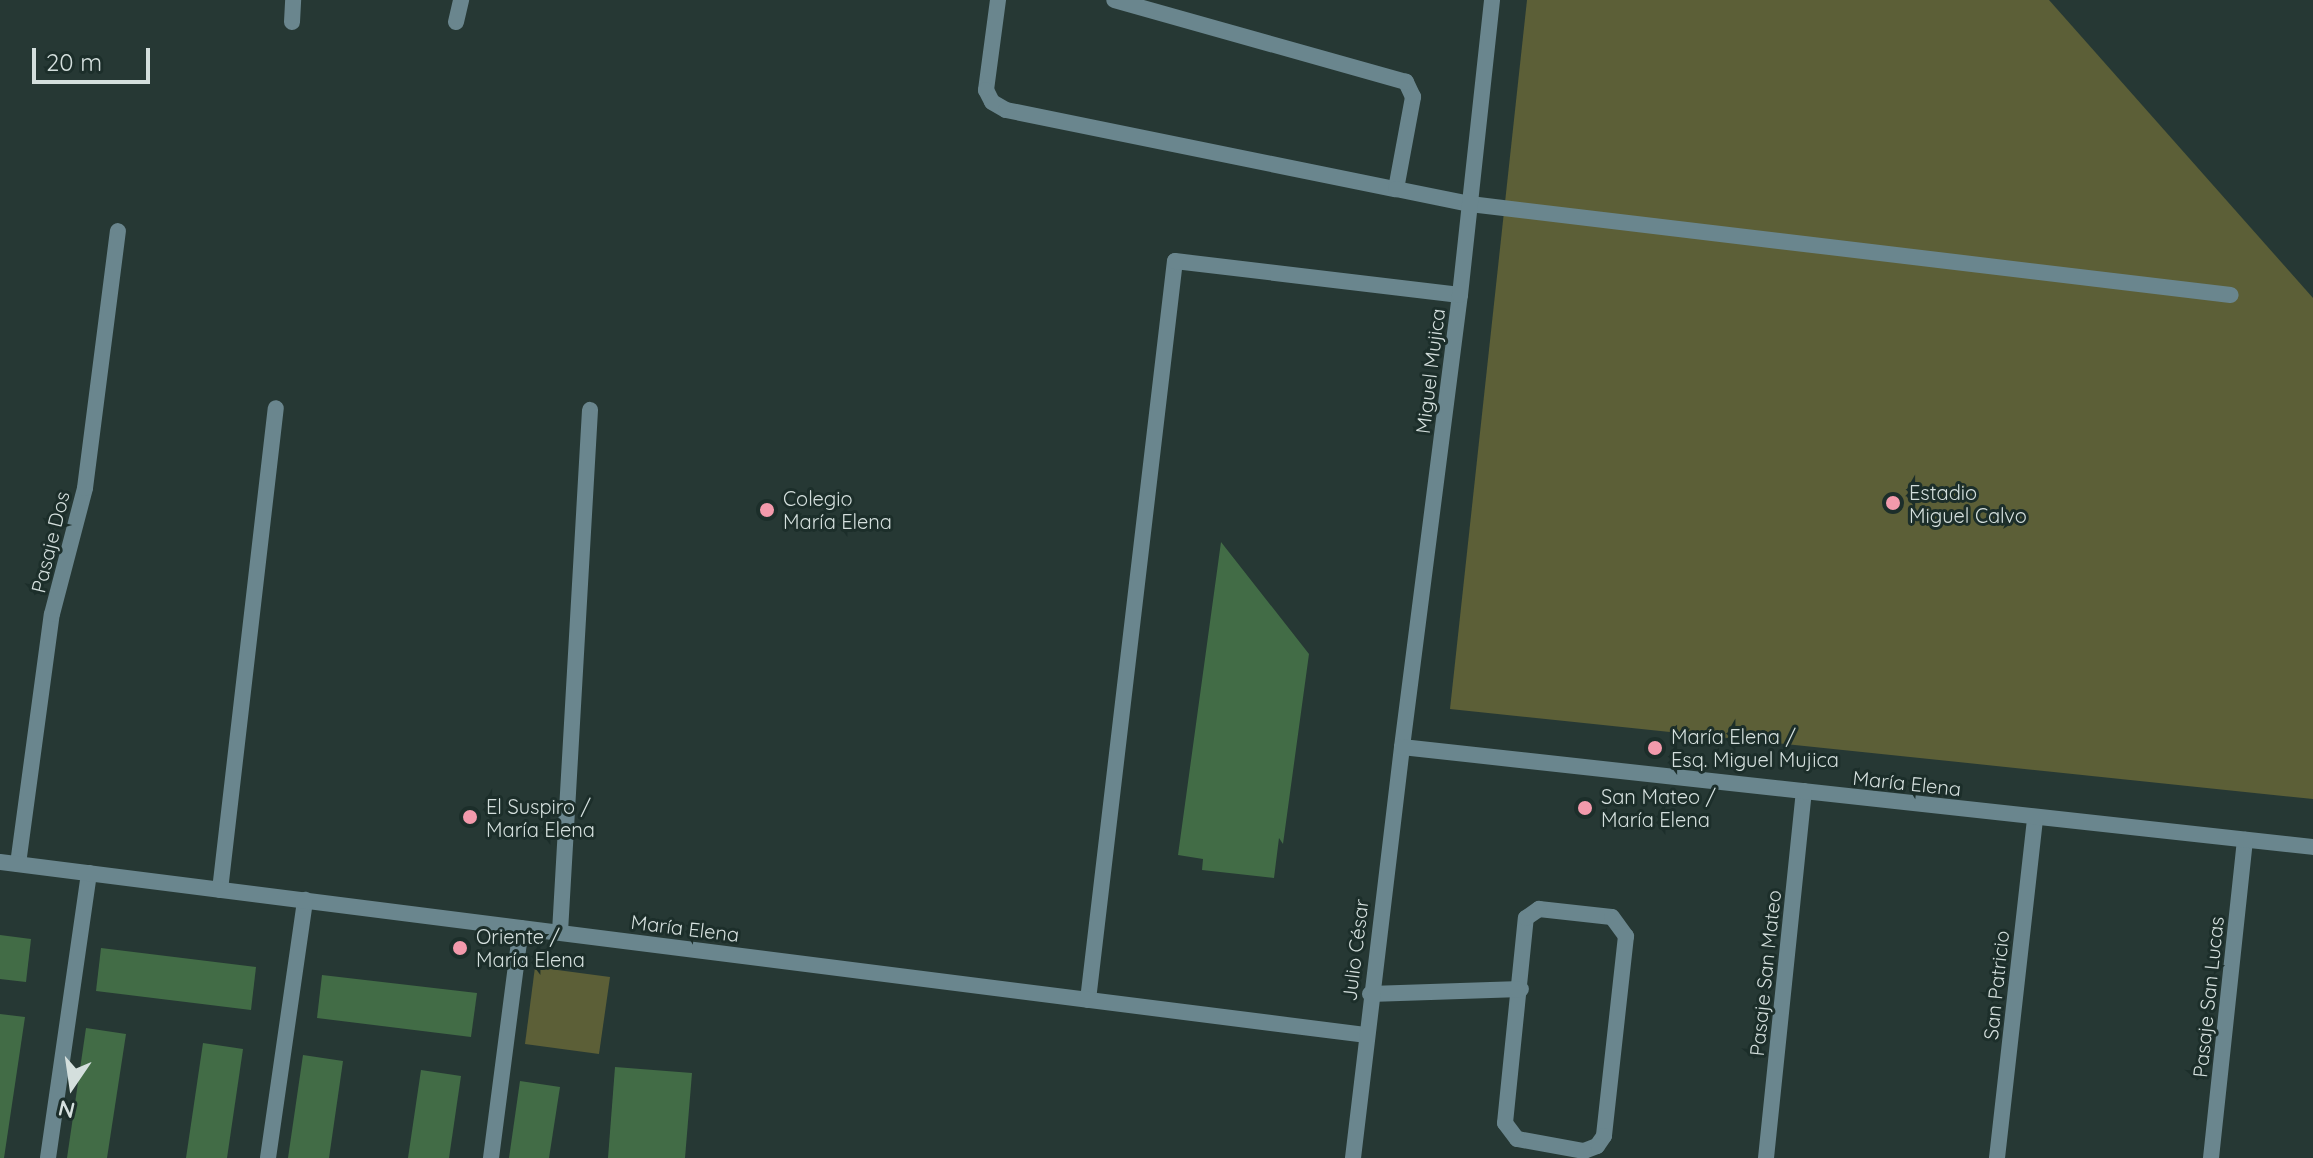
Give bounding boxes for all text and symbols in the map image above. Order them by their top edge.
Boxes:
scale bar [36,32,154,82]
text: 20 m [46,47,102,77]
street label: Miguel Mujica [1410,307,1450,435]
place label: Estadio Miguel Calvo [1909,480,2027,527]
place label: Colegio María Elena [783,486,892,533]
street label: Pasaje Dos [26,489,74,595]
marker: Estadio Miguel Calvo [1884,494,1902,512]
marker: Colegio María Elena [758,501,776,519]
place label: María Elena / Esq. Miguel Mujica [1671,724,1839,771]
marker: María Elena / Esq. Miguel Mujica [1646,739,1664,757]
street label: María Elena [1852,765,1962,801]
place label: San Mateo / María Elena [1601,784,1716,831]
place label: El Suspiro / María Elena [486,794,595,841]
marker: San Mateo / María Elena [1576,799,1594,817]
marker: El Suspiro / María Elena [461,808,479,826]
street label: Pasaje San Mateo [1744,889,1786,1057]
street label: Julio César [1337,897,1373,1003]
street label: María Elena [629,909,741,947]
street label: Pasaje San Lucas [2188,915,2228,1079]
place label: Oriente / María Elena [476,924,585,971]
street label: San Patricio [1978,929,2014,1041]
marker: Oriente / María Elena [451,939,469,957]
north arrow [32,1046,112,1126]
text: N [56,1094,78,1125]

